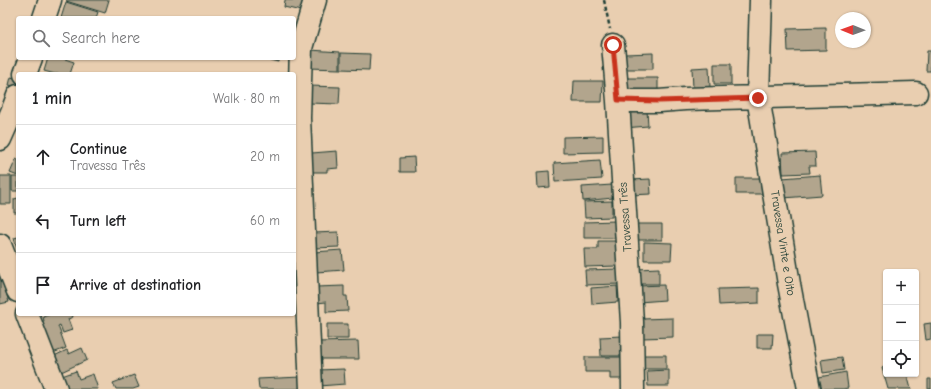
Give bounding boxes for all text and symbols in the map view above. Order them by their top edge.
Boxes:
north arrow [835,12,871,48]
search box [16,16,296,60]
icon: search [30,27,52,49]
text: Search here [62,29,140,47]
route start [604,36,622,54]
text: 1 min [32,89,72,108]
route end [749,89,767,107]
text: Walk · 80 m [213,91,280,106]
text: Continue [70,140,127,158]
icon: ahead [32,146,54,168]
text: 20 m [250,149,280,164]
text: Travessa Três [70,158,145,173]
street label: Travessa Três [616,182,634,252]
street label: Travessa Vinte e Oito [768,189,798,297]
icon: left [32,210,54,232]
text: Turn left [70,212,126,230]
text: 60 m [250,213,280,228]
map controls [883,269,919,377]
button: + [883,269,919,305]
icon: arrive [32,274,54,296]
text: Arrive at destination [70,276,201,294]
button: − [883,305,919,341]
button: locate [883,341,919,377]

